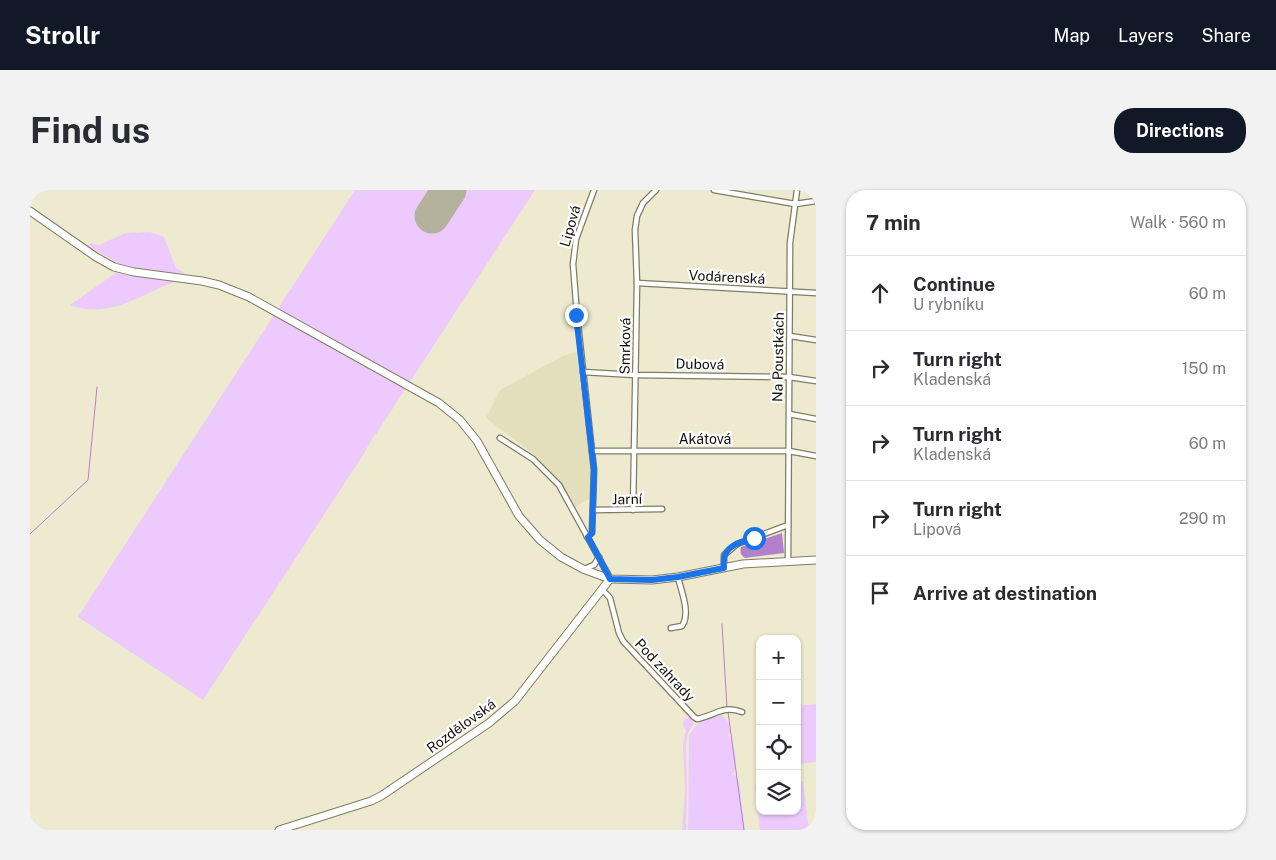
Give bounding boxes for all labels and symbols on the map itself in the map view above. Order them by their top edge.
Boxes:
street label: Lipová [556,203,584,249]
street label: Vodárenská [688,267,766,287]
route end [565,304,588,327]
street label: Na Poustkách [769,312,787,402]
street label: Smrková [617,317,633,375]
street label: Dubová [676,356,724,372]
street label: Akátová [679,431,731,447]
street label: Jarní [612,491,643,507]
route start [743,527,766,550]
street label: Pod zahrady [632,635,698,705]
street label: Rozdělovská [424,696,498,756]

